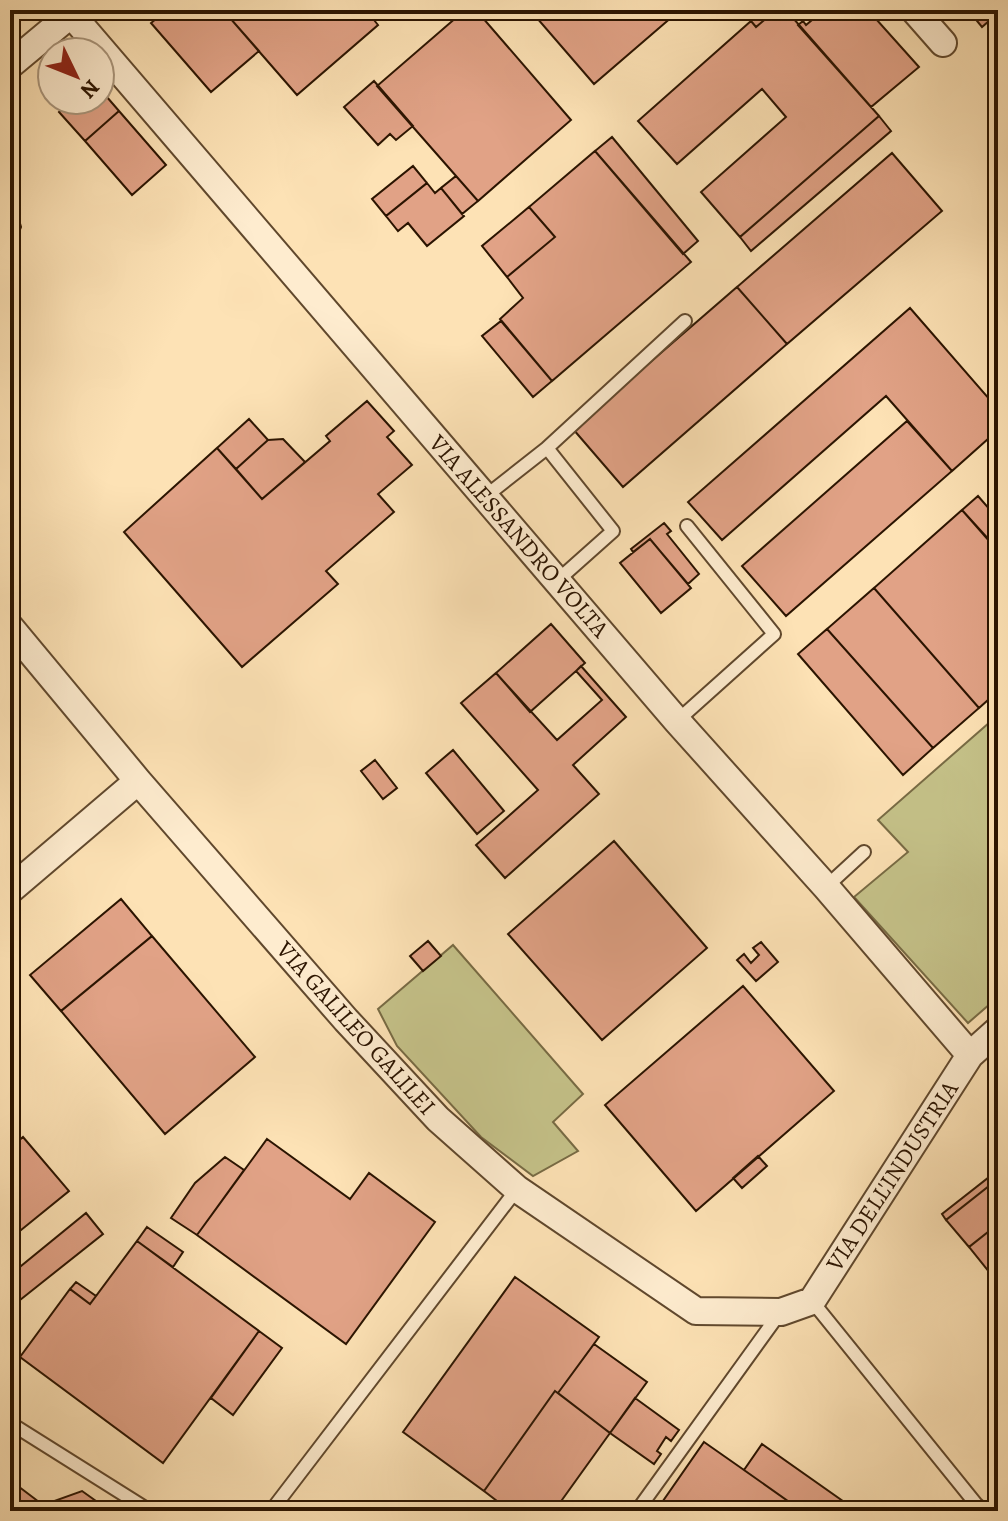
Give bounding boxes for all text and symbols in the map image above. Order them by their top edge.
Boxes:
north arrow [36,36,116,116]
text: N [73,73,106,105]
street label: VIA ALESSANDRO VOLTA [421,427,617,645]
street label: VIA GALILEO GALILEI [269,933,443,1122]
street label: VIA DELL'INDUSTRIA [818,1074,966,1278]

